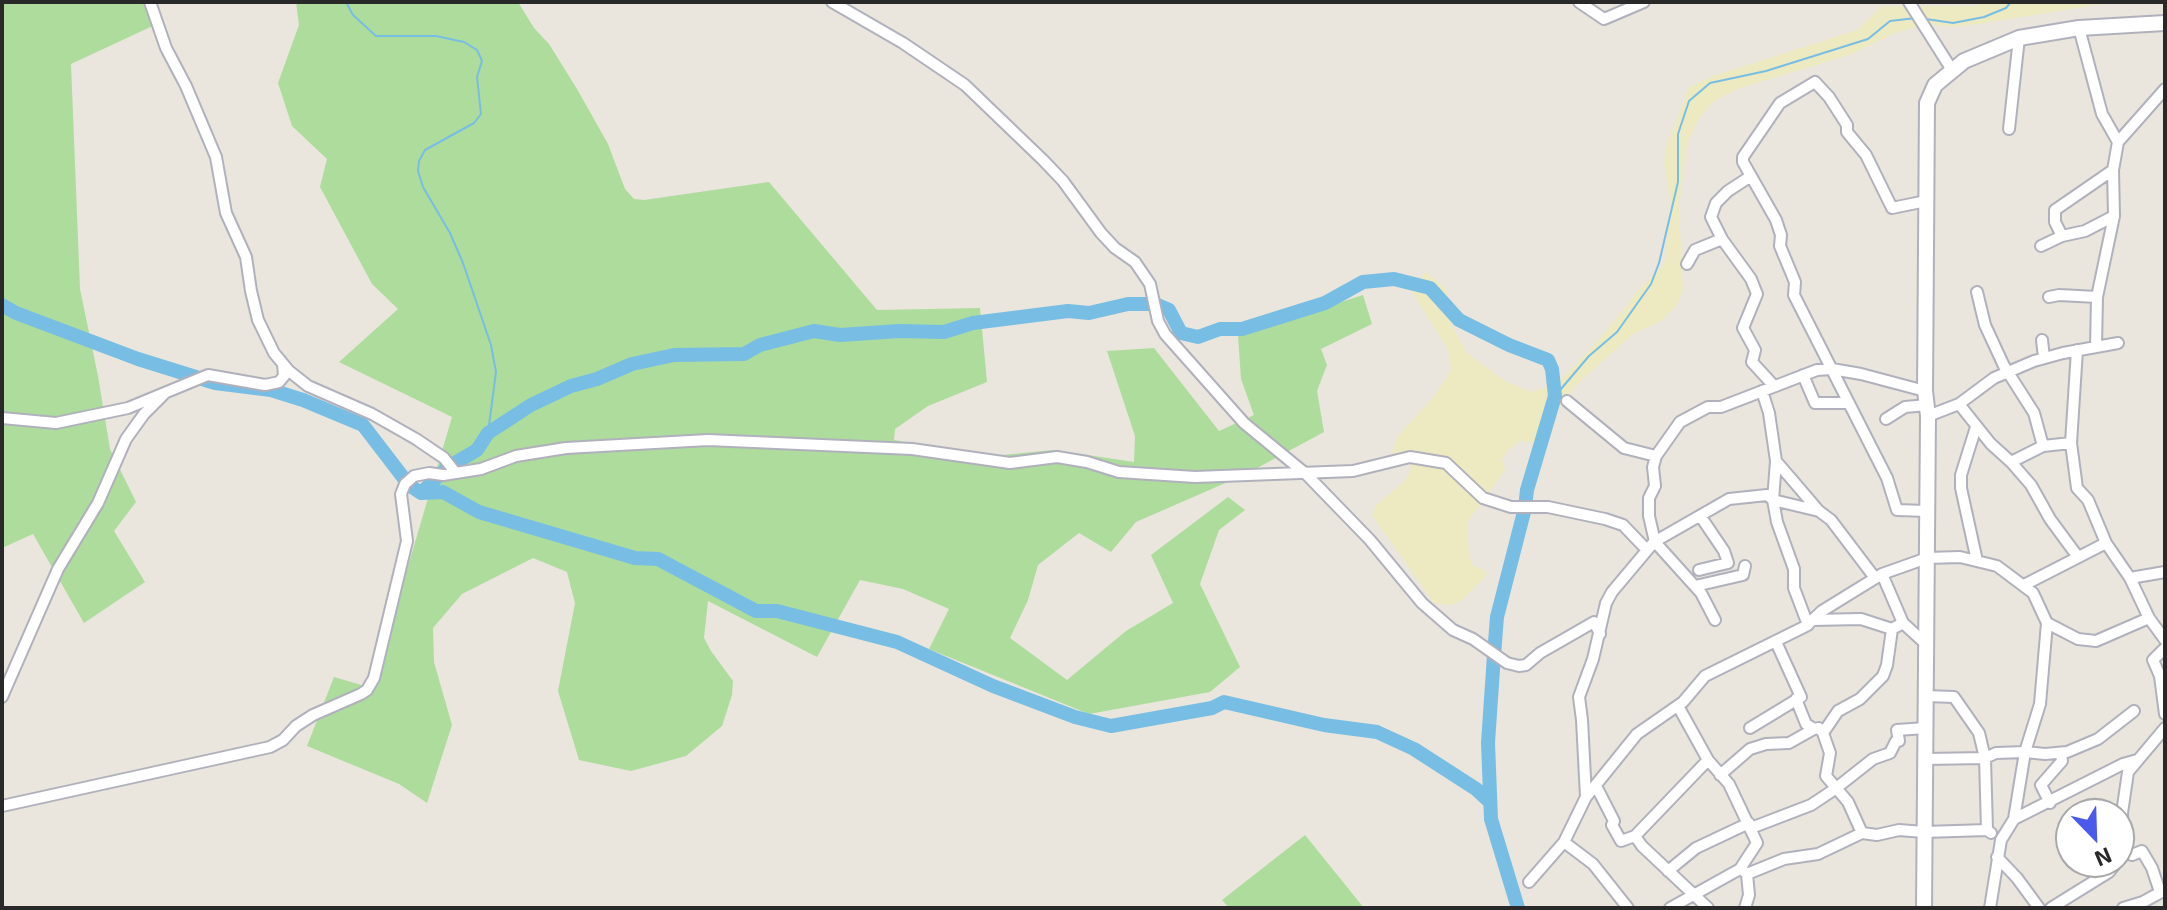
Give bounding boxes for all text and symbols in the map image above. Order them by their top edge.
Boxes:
north arrow [2055,798,2135,878]
text: N [2091,843,2116,873]

